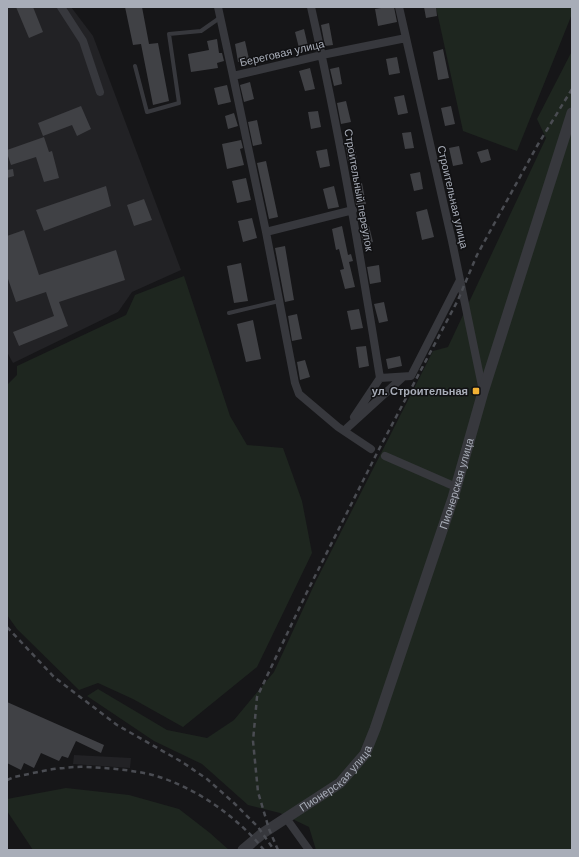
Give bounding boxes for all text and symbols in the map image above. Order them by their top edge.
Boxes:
street label: Береговая улица [238,36,327,70]
street label: Строительный переулок [341,128,377,253]
street label: Строительная улица [434,144,472,251]
place label: ул. Строительная [372,384,468,398]
marker: ул. Строительная [471,386,481,396]
street label: Пионерская улица [436,435,477,531]
street label: Пионерская улица [297,742,375,815]

